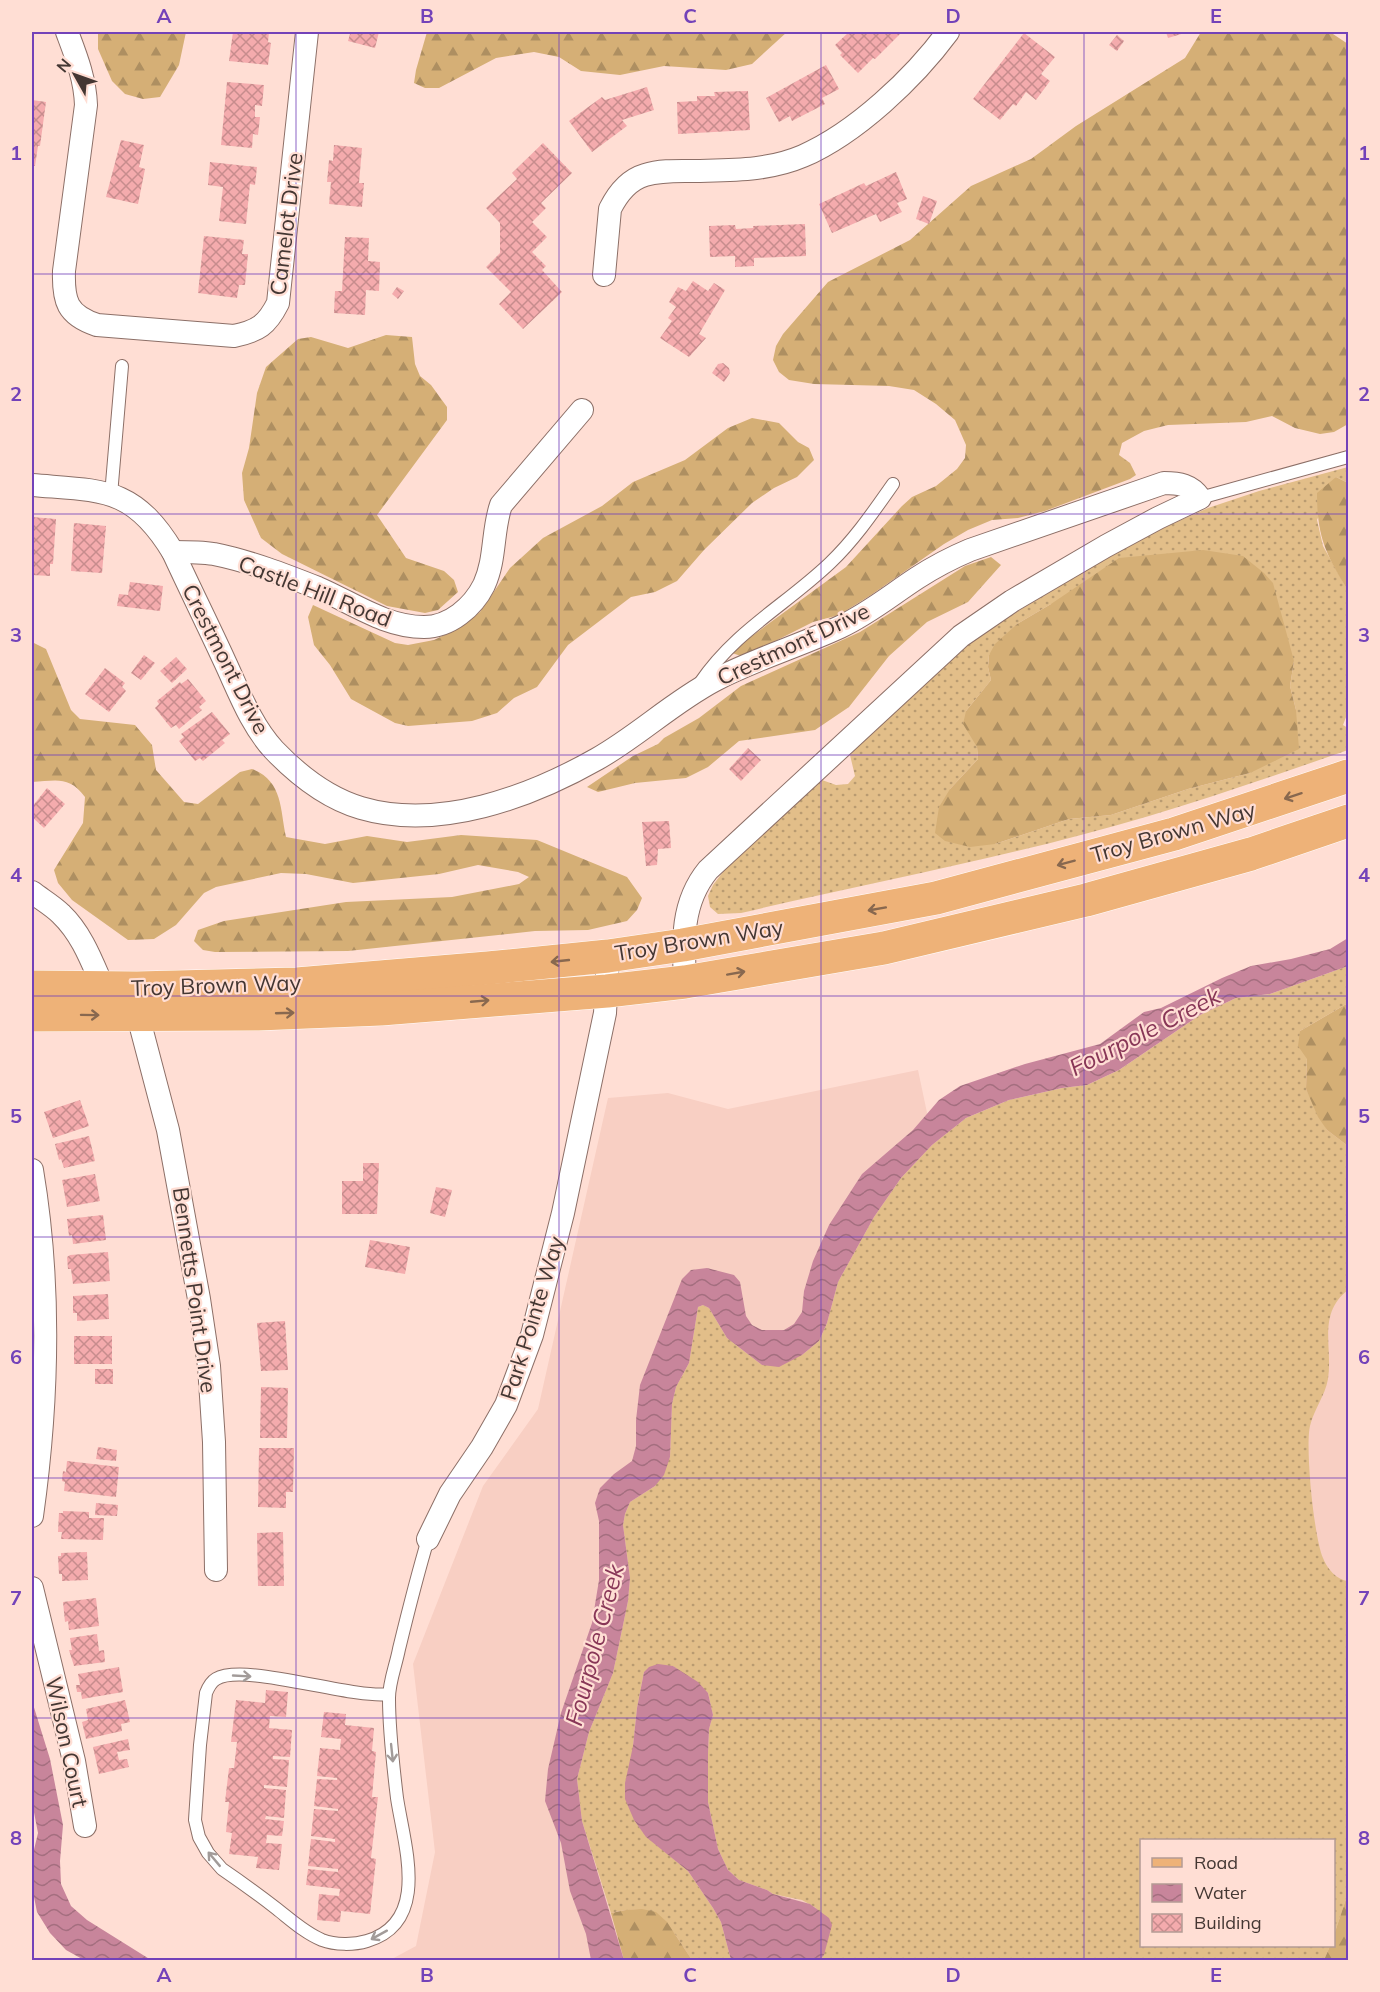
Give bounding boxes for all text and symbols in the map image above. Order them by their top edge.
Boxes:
text: A [157,3,172,28]
text: B [420,3,434,28]
text: C [683,3,697,28]
text: D [945,3,961,28]
text: E [1210,3,1222,28]
north arrow [45,45,105,105]
text: N [52,54,75,76]
text: 1 [10,140,22,165]
text: 1 [1358,140,1370,165]
street label: Camelot Drive [263,151,309,297]
text: 2 [10,381,22,406]
text: 2 [1358,381,1370,406]
street label: Castle Hill Road [235,549,395,633]
street label: Crestmont Drive [176,579,276,739]
street label: Crestmont Drive [712,597,874,691]
text: 3 [10,622,22,647]
text: 3 [1358,622,1370,647]
one-way arrow [1284,791,1303,802]
street label: Troy Brown Way [1087,795,1259,869]
one-way arrow [1057,858,1076,870]
text: 4 [10,862,22,887]
text: 4 [1358,862,1370,887]
one-way arrow [868,904,887,915]
street label: Troy Brown Way [613,913,786,967]
one-way arrow [551,956,571,967]
one-way arrow [726,967,745,978]
street label: Troy Brown Way [130,968,302,1002]
water label: Fourpole Creek [1064,980,1226,1082]
one-way arrow [469,995,489,1006]
one-way arrow [274,1007,294,1019]
one-way arrow [79,1009,99,1021]
text: 5 [10,1103,22,1128]
text: 5 [1358,1103,1370,1128]
street label: Bennetts Point Drive [167,1185,223,1395]
street label: Park Pointe Way [494,1232,570,1403]
text: 6 [10,1344,22,1369]
text: 6 [1358,1344,1370,1369]
water label: Fourpole Creek [558,1560,630,1729]
text: 7 [10,1585,22,1610]
text: 7 [1358,1585,1370,1610]
one-way arrow [231,1670,251,1681]
street label: Wilson Court [39,1674,95,1810]
one-way arrow [387,1742,398,1762]
text: 8 [10,1825,22,1850]
text: 8 [1358,1825,1370,1850]
legend [1140,1839,1335,1947]
text: Road [1194,1851,1238,1874]
one-way arrow [207,1852,221,1867]
text: Water [1194,1881,1247,1904]
text: Building [1194,1911,1262,1934]
one-way arrow [371,1930,389,1941]
text: A [157,1962,172,1987]
text: B [420,1962,434,1987]
text: C [683,1962,697,1987]
text: D [945,1962,961,1987]
text: E [1210,1962,1222,1987]

